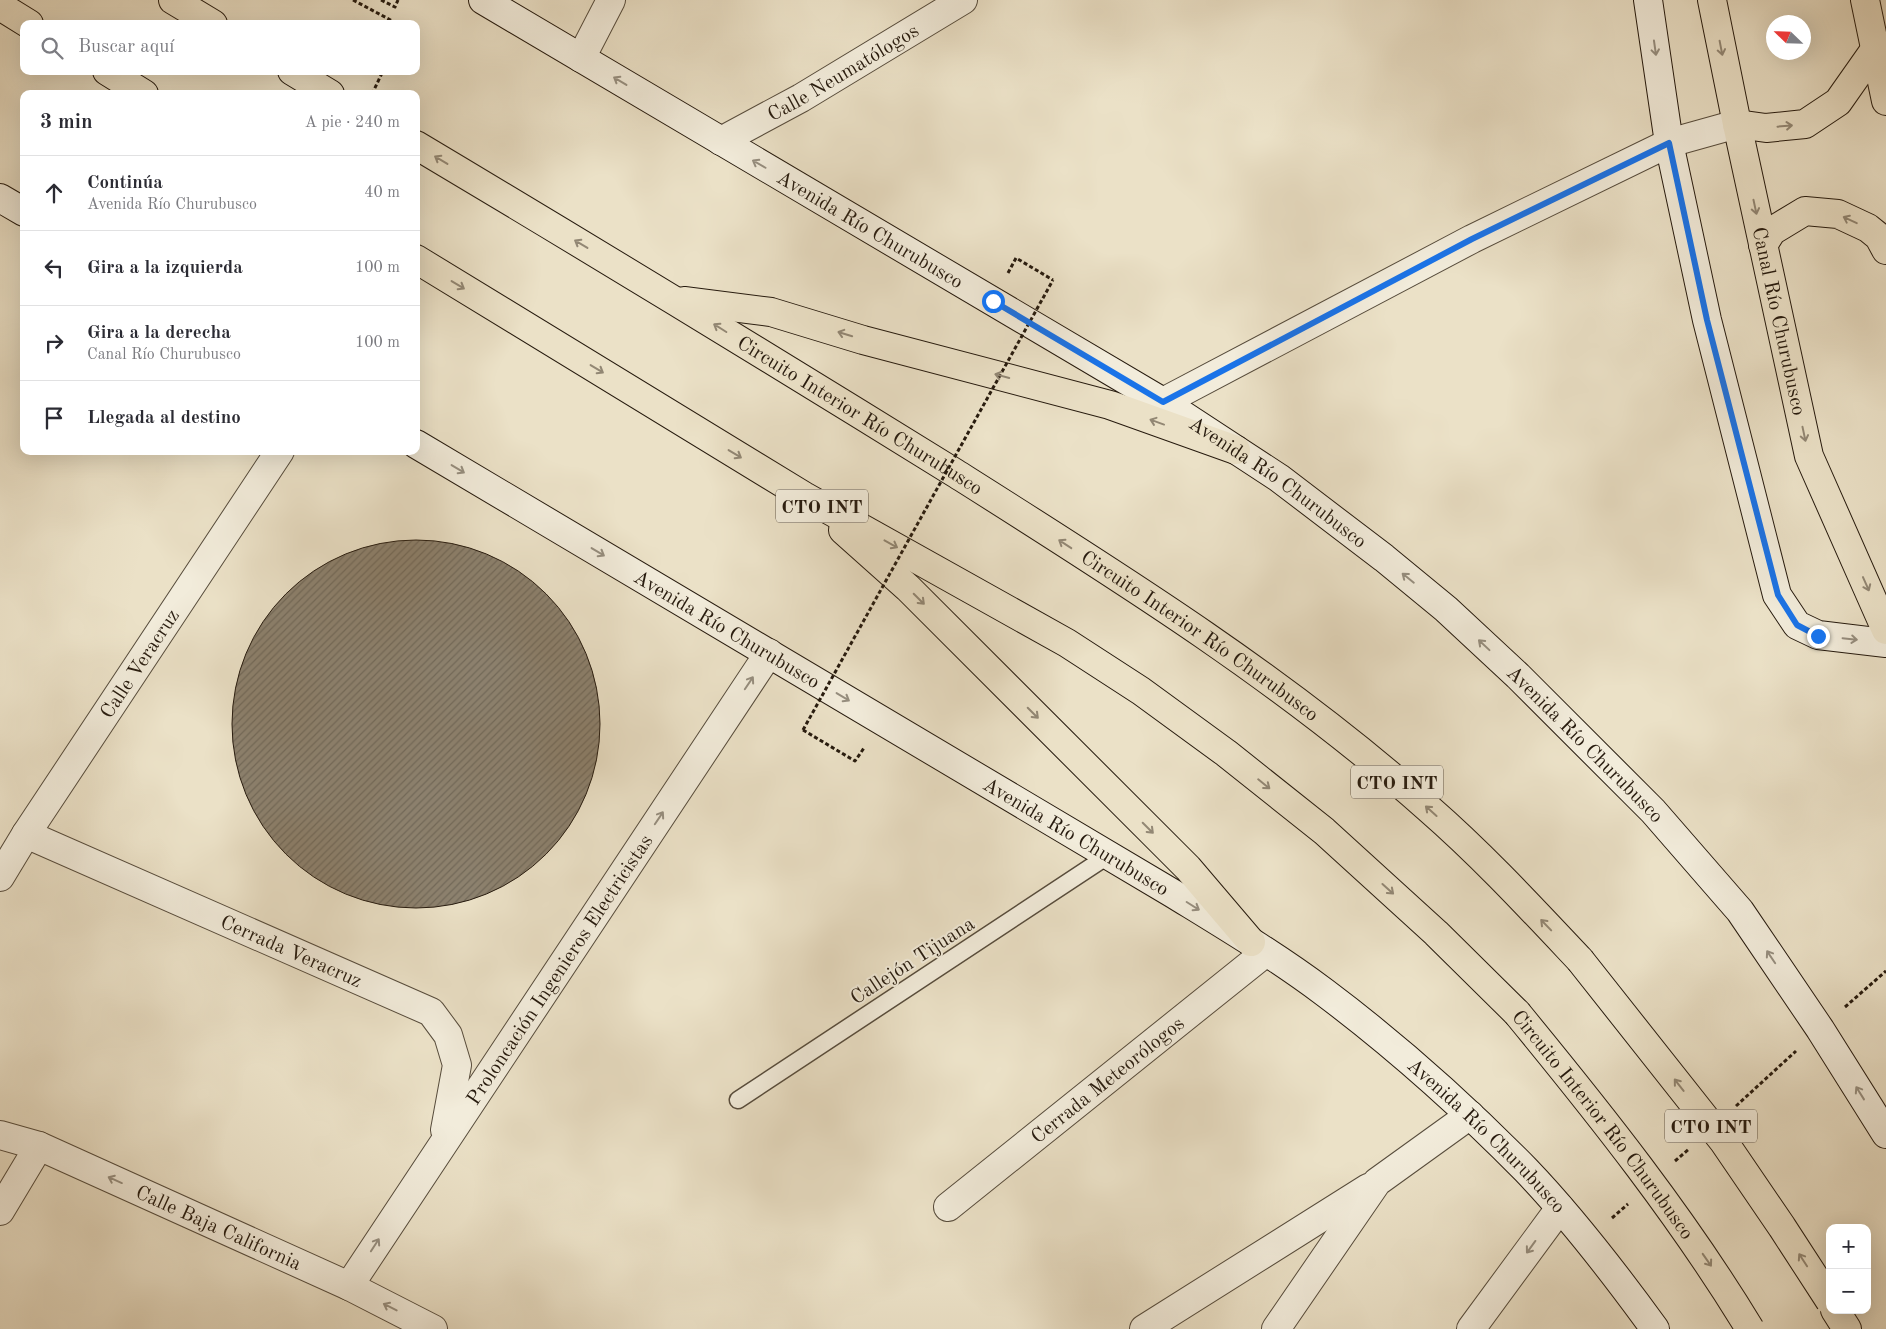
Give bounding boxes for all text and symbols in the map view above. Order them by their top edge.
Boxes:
north arrow [1766,15,1811,60]
search box [20,20,420,75]
street label: Calle Neumatólogos [765,21,923,126]
icon: search [38,34,66,62]
text: Buscar aquí [78,38,174,57]
one-way arrow [1717,39,1727,55]
one-way arrow [1650,40,1660,56]
one-way arrow [613,75,627,85]
text: 3 min [40,112,93,133]
text: A pie · 240 m [305,115,400,131]
one-way arrow [1777,121,1793,131]
one-way arrow [435,155,449,165]
one-way arrow [753,158,767,168]
street label: Avenida Río Churubusco [773,168,966,293]
text: Continúa [87,174,163,193]
icon: ahead [40,179,68,207]
text: 40 m [364,185,400,201]
text: Avenida Río Churubusco [87,197,257,213]
one-way arrow [1751,198,1760,214]
one-way arrow [1843,214,1858,224]
street label: Canal Río Churubusco [1748,225,1808,418]
one-way arrow [574,238,588,248]
icon: left [40,254,68,282]
text: Gira a la izquierda [87,259,243,278]
text: 100 m [355,260,400,276]
one-way arrow [450,280,464,290]
route start [982,290,1005,313]
one-way arrow [713,322,727,332]
text: Gira a la derecha [87,324,231,343]
icon: right [40,329,68,357]
one-way arrow [837,329,853,339]
street label: Circuito Interior Río Churubusco [733,334,985,500]
text: 100 m [355,335,400,351]
text: Canal Río Churubusco [87,347,241,363]
one-way arrow [589,365,603,375]
one-way arrow [994,371,1010,381]
icon: arrive [40,404,68,432]
text: Llegada al destino [87,409,241,428]
street label: Avenida Río Churubusco [1185,414,1369,553]
one-way arrow [1150,417,1166,426]
one-way arrow [1800,425,1810,441]
one-way arrow [728,449,742,459]
one-way arrow [451,465,465,475]
road number: CTO INT [776,490,868,522]
one-way arrow [1059,539,1073,549]
one-way arrow [883,540,898,549]
one-way arrow [590,548,604,558]
street label: Circuito Interior Río Churubusco [1077,548,1321,726]
street label: Avenida Río Churubusco [630,568,823,693]
one-way arrow [1402,572,1415,583]
one-way arrow [1861,576,1871,591]
one-way arrow [912,592,924,604]
street label: Calle Veracruz [98,606,184,723]
route end [1807,625,1830,648]
one-way arrow [1842,634,1858,644]
one-way arrow [1478,639,1491,651]
street label: Avenida Río Churubusco [1502,663,1666,827]
one-way arrow [744,676,754,690]
one-way arrow [836,693,850,703]
one-way arrow [1027,707,1039,719]
road number: CTO INT [1351,766,1443,799]
street label: Avenida Río Churubusco [979,775,1172,901]
one-way arrow [1257,778,1270,789]
one-way arrow [1424,805,1437,817]
one-way arrow [654,811,664,825]
one-way arrow [1142,822,1154,834]
street label: Proloncación Ingenieros Electricistas [464,832,657,1109]
one-way arrow [1382,883,1395,895]
one-way arrow [1186,901,1200,911]
street label: Cerrada Veracruz [217,913,364,992]
street label: Callejón Tijuana [848,914,979,1009]
one-way arrow [1541,919,1553,931]
one-way arrow [1766,951,1776,965]
street label: Circuito Interior Río Churubusco [1507,1007,1696,1244]
street label: Cerrada Meteorólogos [1028,1014,1189,1148]
street label: Avenida Río Churubusco [1403,1056,1568,1218]
one-way arrow [1674,1079,1685,1092]
one-way arrow [1855,1087,1865,1101]
road number: CTO INT [1665,1110,1757,1142]
one-way arrow [108,1175,123,1184]
street label: Calle Baja California [132,1183,304,1275]
map controls [1826,1224,1871,1314]
button: + [1826,1224,1871,1269]
one-way arrow [371,1238,381,1252]
one-way arrow [1526,1240,1536,1254]
one-way arrow [1702,1253,1712,1267]
one-way arrow [1798,1254,1808,1268]
button: − [1826,1269,1871,1314]
one-way arrow [382,1302,397,1312]

